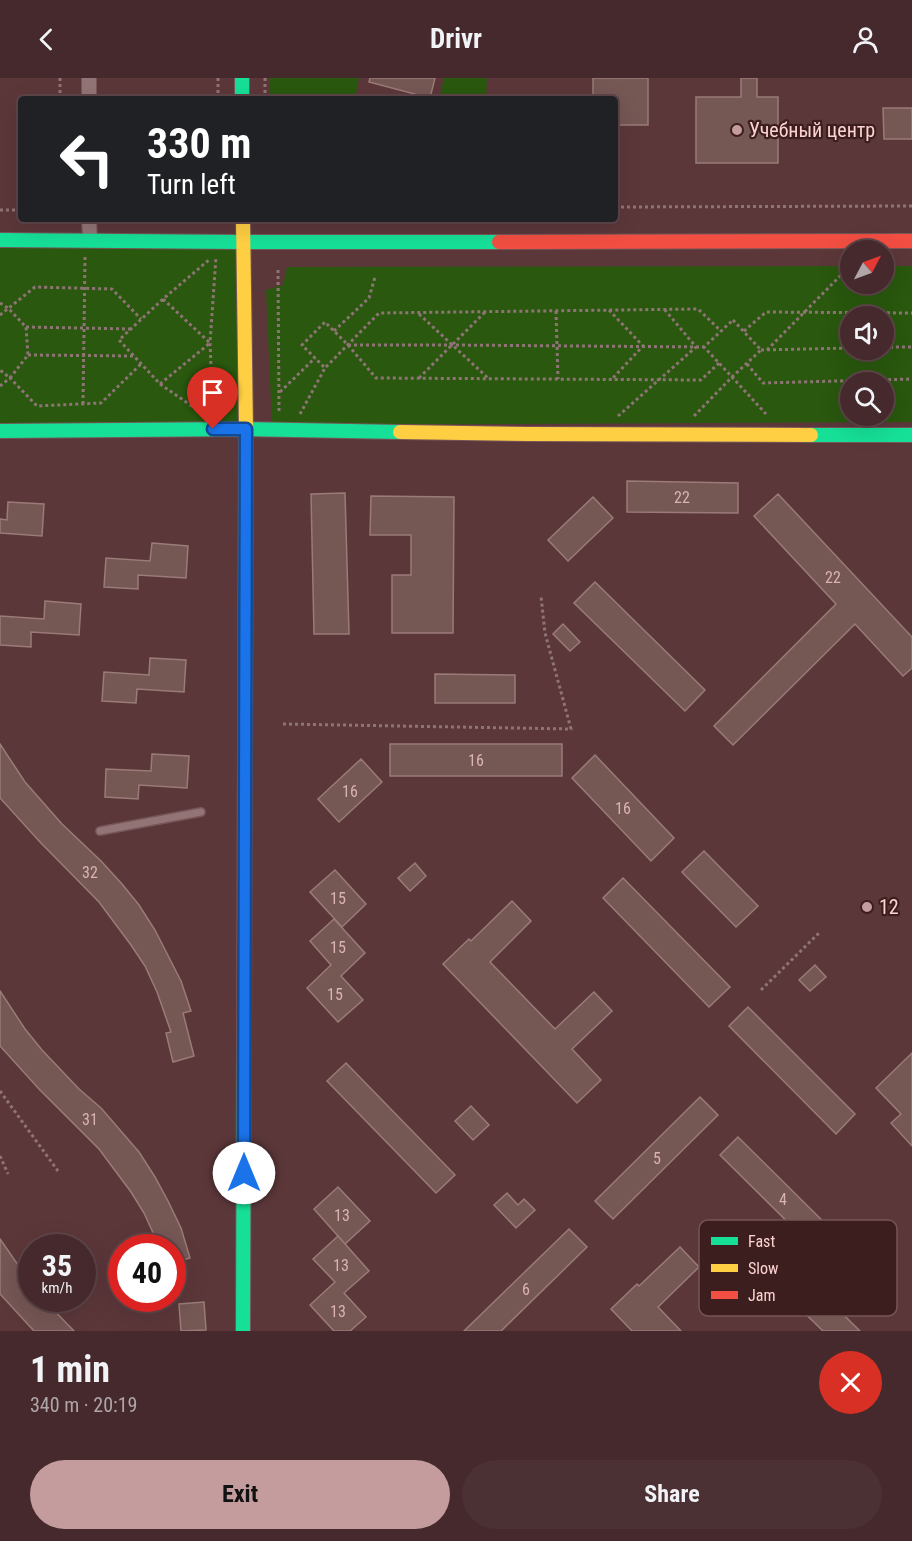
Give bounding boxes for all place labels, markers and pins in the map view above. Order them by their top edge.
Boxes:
place label: Учебный центр [749,118,875,142]
marker: Учебный центр [730,123,744,137]
pin [187,367,238,429]
place label: 12 [879,895,899,919]
marker: 12 [860,900,874,914]

